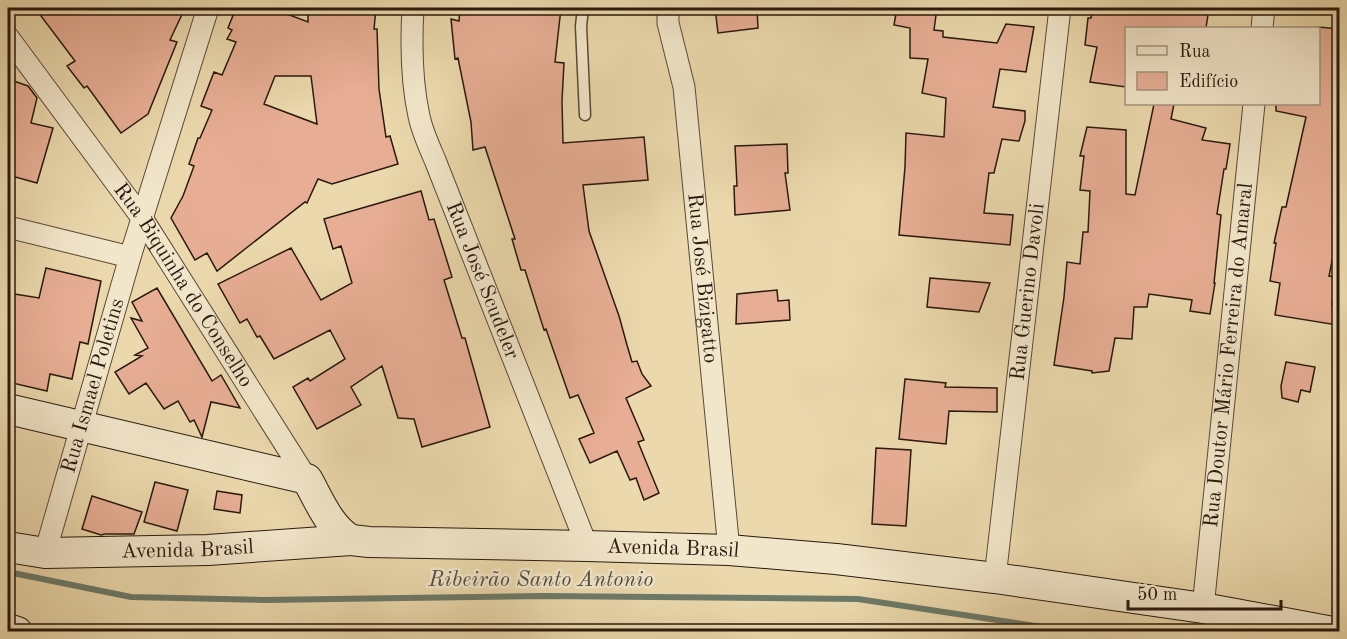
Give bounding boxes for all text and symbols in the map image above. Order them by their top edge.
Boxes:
legend [1125,27,1320,105]
text: Rua [1179,43,1210,61]
text: Edifício [1179,73,1238,91]
street label: Rua Biquinha do Conselho [109,179,257,391]
street label: Rua Doutor Mário Ferreira do Amaral [1201,182,1256,529]
street label: Rua José Bizigatto [684,192,721,364]
street label: Rua José Scudeler [442,199,523,362]
street label: Rua Guerino Davoli [1007,202,1048,382]
street label: Rua Ismael Poletins [58,296,128,475]
street label: Avenida Brasil [121,536,255,562]
street label: Avenida Brasil [606,536,740,561]
water label: Ribeirão Santo Antonio [428,569,653,591]
scale bar [1128,573,1281,611]
text: 50 m [1137,586,1177,604]

